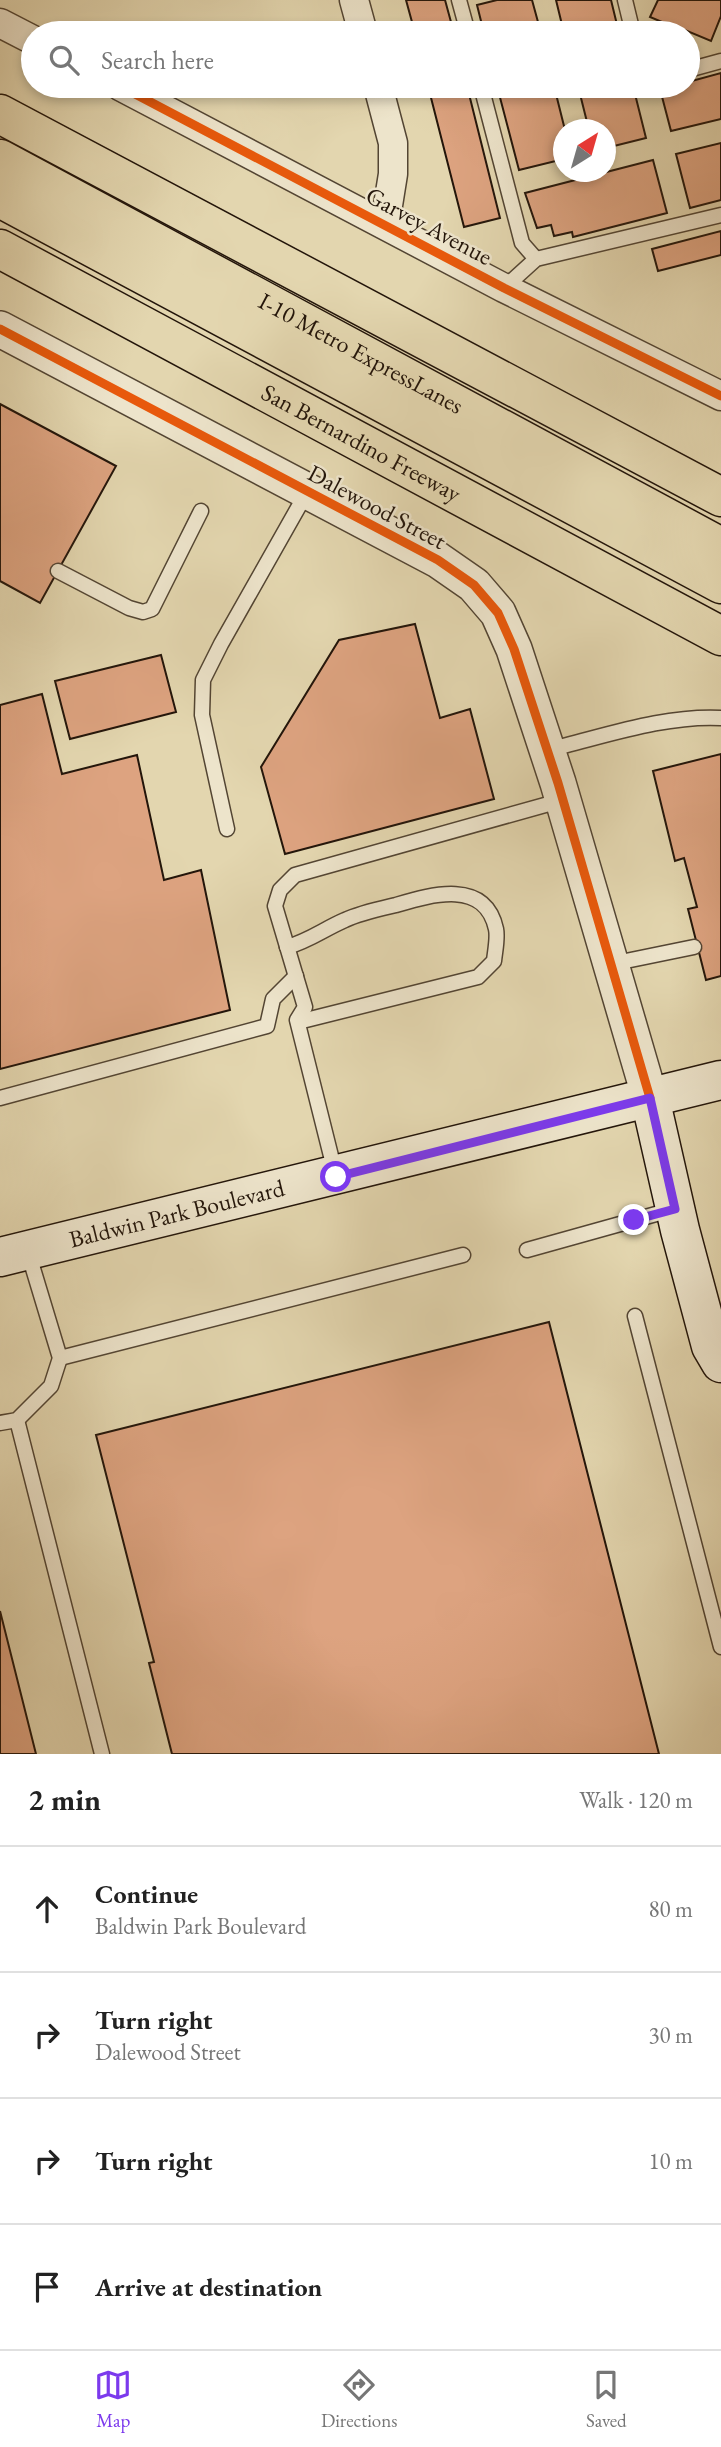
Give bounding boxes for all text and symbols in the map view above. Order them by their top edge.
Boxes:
search box [21,21,700,98]
icon: search [45,41,83,79]
text: Search here [101,43,214,77]
north arrow [553,119,616,182]
street label: Garvey Avenue [361,179,498,272]
street label: I-10 Metro ExpressLanes [253,285,469,421]
street label: San Bernardino Freeway [256,376,467,509]
street label: Dalewood Street [303,457,452,556]
route start [320,1161,351,1192]
street label: Baldwin Park Boulevard [66,1172,288,1255]
route end [618,1204,649,1235]
text: 2 min [28,1780,101,1819]
text: Walk · 120 m [579,1785,693,1815]
text: Continue [95,1877,198,1911]
icon: ahead [28,1890,66,1928]
text: 80 m [648,1894,693,1924]
text: Baldwin Park Boulevard [95,1911,307,1941]
text: Turn right [95,2003,213,2037]
icon: right [28,2016,66,2054]
text: 30 m [648,2020,693,2050]
text: Dalewood Street [95,2037,241,2067]
icon: right [28,2142,66,2180]
text: Turn right [95,2144,213,2178]
text: 10 m [648,2146,693,2176]
icon: arrive [28,2268,66,2306]
text: Arrive at destination [95,2270,322,2304]
tab: Map [94,2366,132,2433]
tab: Directions [321,2366,397,2433]
tab: Saved [586,2366,627,2433]

